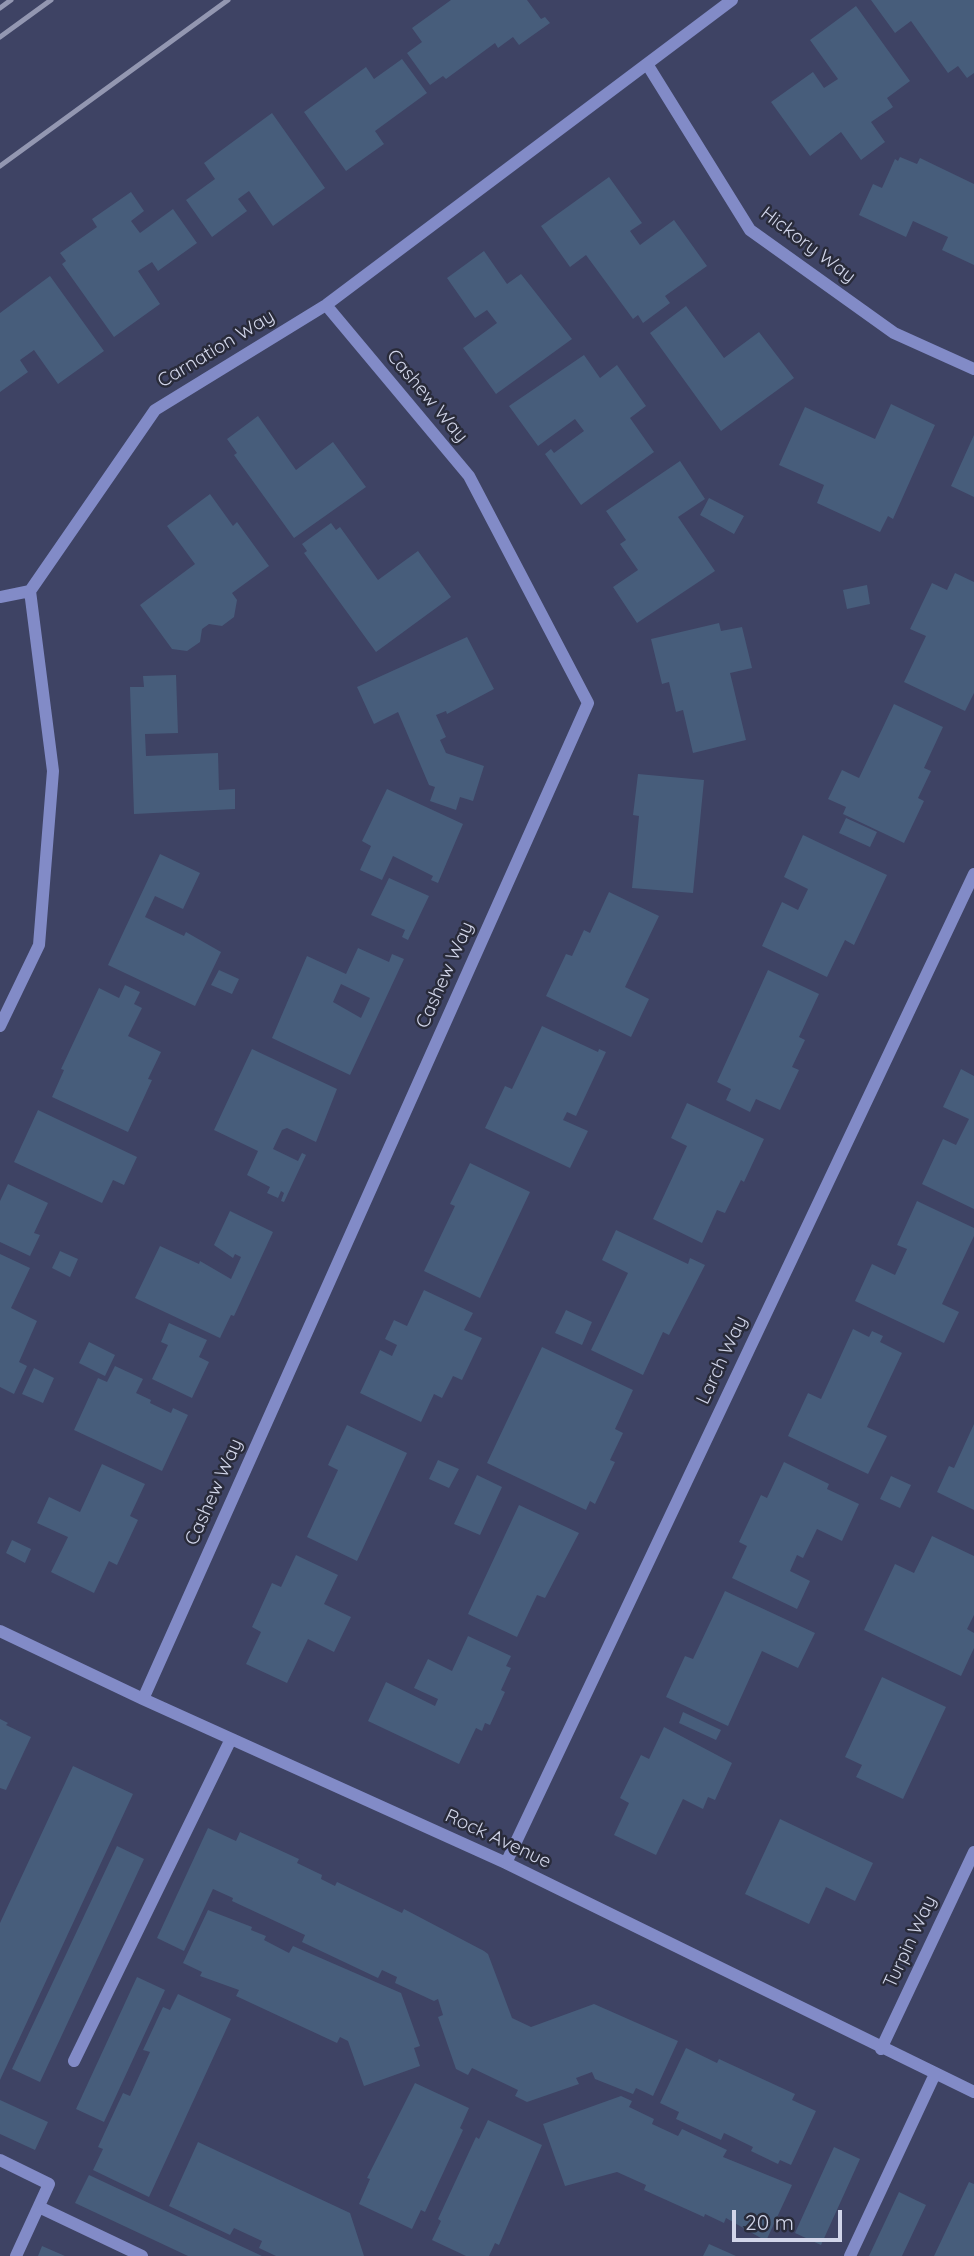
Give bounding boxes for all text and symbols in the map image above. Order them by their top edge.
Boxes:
street label: Hickory Way [756,202,860,288]
street label: Carnation Way [153,305,279,393]
street label: Cashew Way [382,345,472,447]
street label: Cashew Way [411,918,479,1032]
street label: Larch Way [692,1312,752,1408]
street label: Cashew Way [180,1435,248,1549]
street label: Rock Avenue [441,1805,555,1873]
street label: Turpin Way [879,1892,941,1992]
scale bar [736,2196,846,2240]
text: 20 m [745,2209,794,2235]

